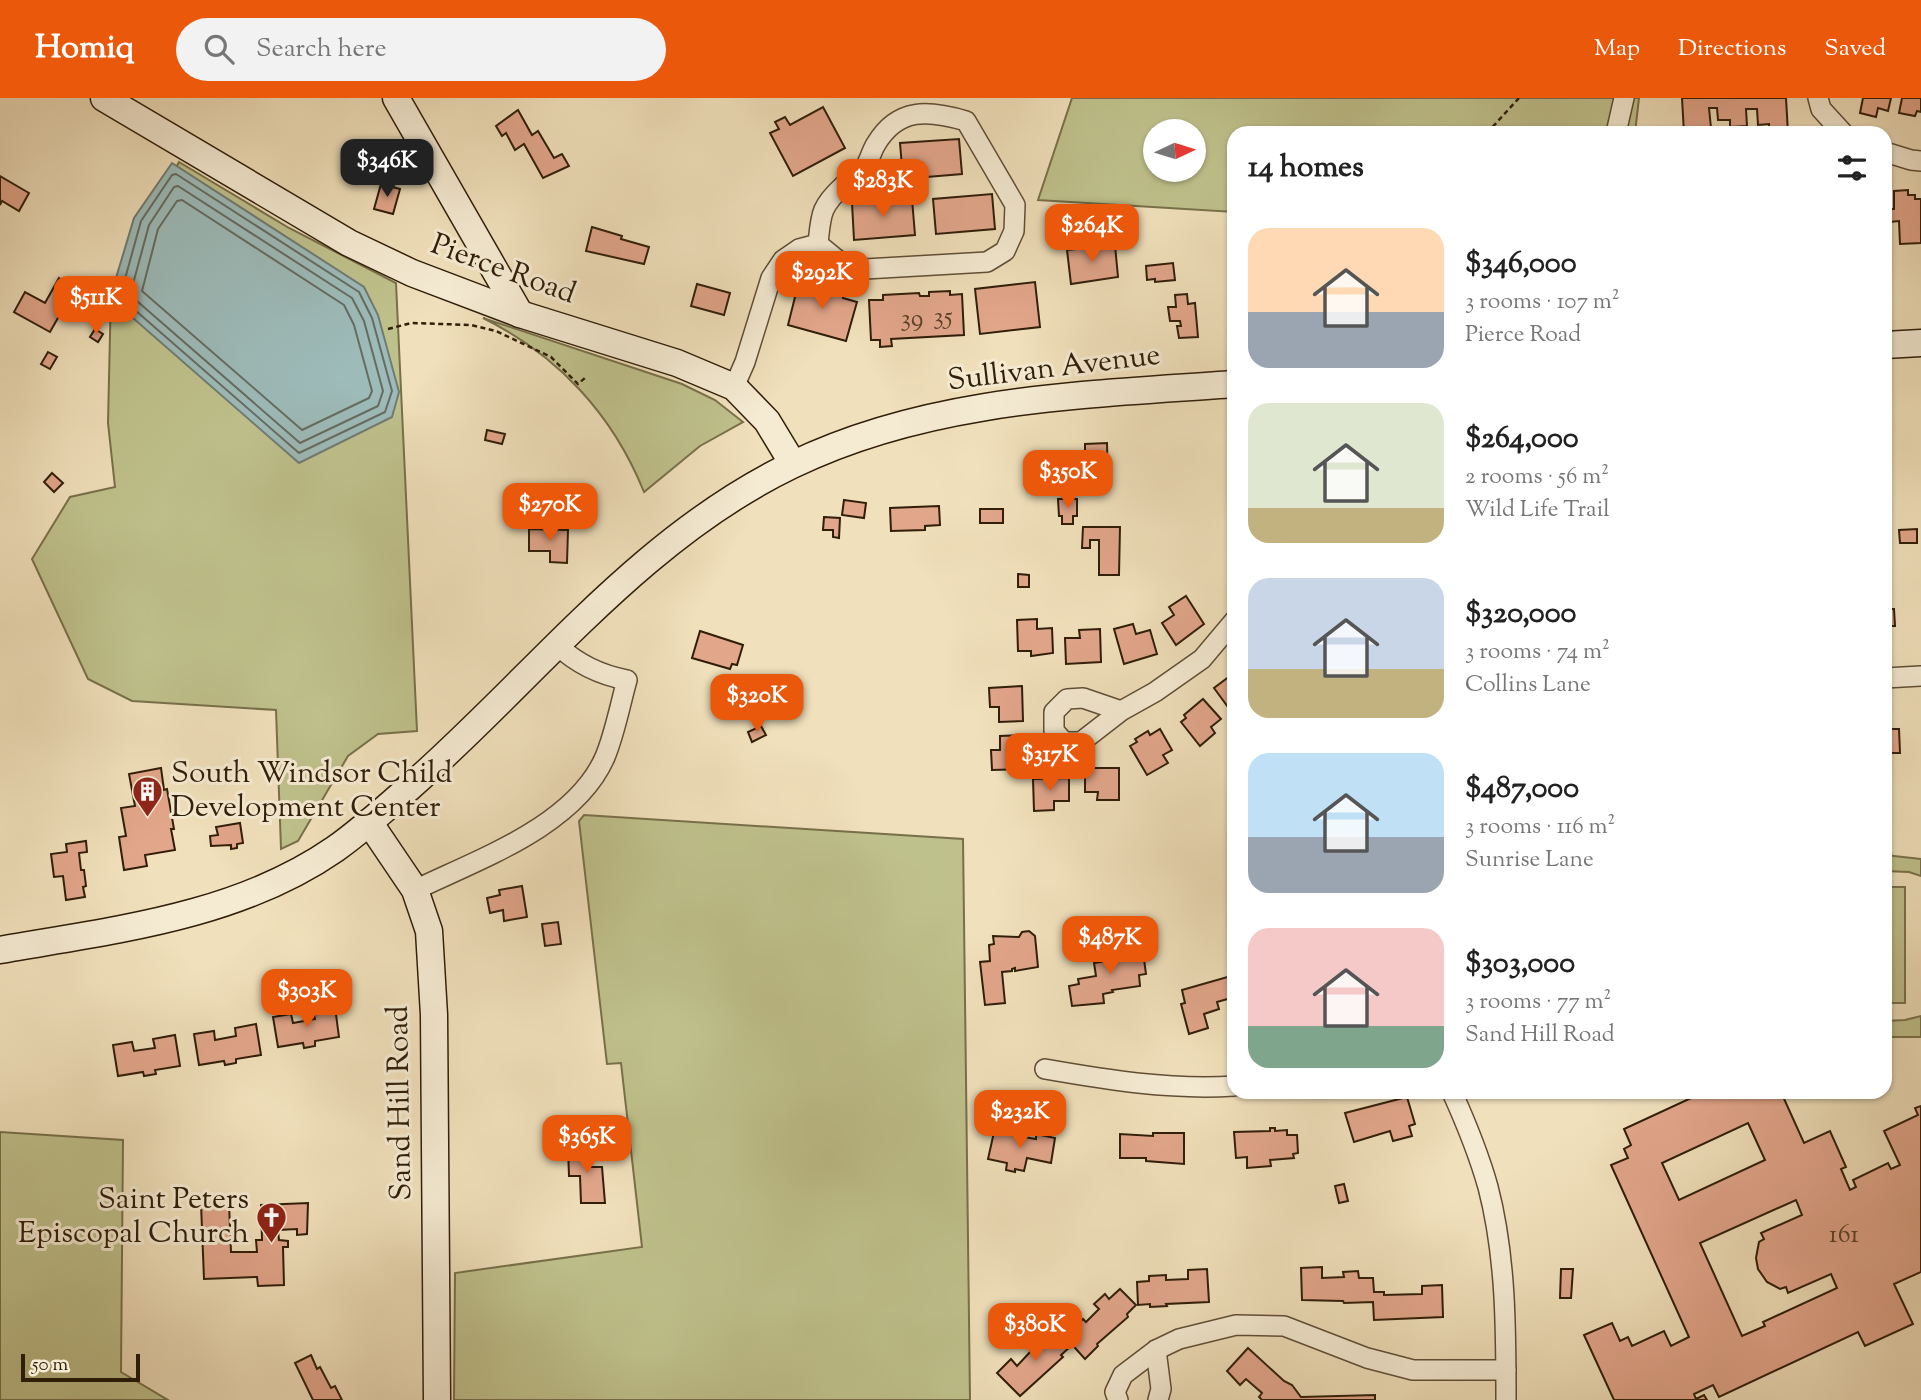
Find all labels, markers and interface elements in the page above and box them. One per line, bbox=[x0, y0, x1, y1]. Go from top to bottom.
search box bbox=[176, 18, 666, 81]
text: Homiq bbox=[35, 25, 134, 73]
icon: search bbox=[200, 30, 238, 68]
text: Search here bbox=[256, 31, 387, 68]
text: Map bbox=[1594, 32, 1640, 66]
text: Directions bbox=[1678, 32, 1786, 66]
text: Saved bbox=[1824, 32, 1886, 66]
north arrow bbox=[1143, 119, 1206, 182]
map controls bbox=[1143, 119, 1206, 182]
pin: $346K bbox=[338, 140, 436, 199]
text: $346K bbox=[356, 145, 418, 178]
text: 14 homes bbox=[1248, 147, 1364, 190]
icon: filters bbox=[1833, 149, 1871, 187]
pin: $283K bbox=[834, 159, 932, 219]
text: $283K bbox=[853, 165, 913, 198]
pin: $264K bbox=[1043, 204, 1141, 264]
text: $264K bbox=[1061, 210, 1123, 243]
street label: Pierce Road bbox=[424, 224, 582, 316]
text: $346,000 bbox=[1465, 243, 1577, 286]
pin: $292K bbox=[773, 252, 871, 311]
icon: home bbox=[1304, 256, 1388, 340]
text: $292K bbox=[791, 257, 853, 290]
pin: $511K bbox=[47, 276, 145, 336]
text: $511K bbox=[70, 282, 122, 315]
text: 3 rooms · 107 m² bbox=[1465, 286, 1620, 319]
house number: 35 bbox=[933, 299, 953, 336]
house number: 39 bbox=[901, 301, 923, 338]
text: Pierce Road bbox=[1465, 319, 1581, 352]
street label: Sullivan Avenue bbox=[945, 335, 1163, 403]
text: $264,000 bbox=[1465, 418, 1579, 461]
icon: home bbox=[1304, 431, 1388, 515]
pin: $350K bbox=[1019, 450, 1117, 510]
text: $350K bbox=[1039, 456, 1097, 489]
text: 2 rooms · 56 m² bbox=[1465, 461, 1609, 494]
pin: $270K bbox=[501, 484, 599, 543]
text: $270K bbox=[519, 489, 581, 522]
text: Wild Life Trail bbox=[1465, 494, 1610, 527]
text: $320,000 bbox=[1465, 593, 1576, 636]
icon: home bbox=[1304, 606, 1388, 690]
text: 3 rooms · 74 m² bbox=[1465, 636, 1610, 669]
text: Collins Lane bbox=[1465, 669, 1591, 702]
pin: $320K bbox=[708, 674, 806, 734]
text: $320K bbox=[726, 680, 788, 713]
pin: $317K bbox=[1001, 734, 1099, 793]
text: $317K bbox=[1021, 739, 1079, 772]
place label: South Windsor Child Development Center bbox=[171, 753, 453, 830]
text: $487,000 bbox=[1465, 768, 1579, 811]
building icon: South Windsor Child Development Center bbox=[131, 774, 165, 818]
icon: home bbox=[1304, 781, 1388, 865]
text: 3 rooms · 116 m² bbox=[1465, 811, 1615, 844]
text: Sunrise Lane bbox=[1465, 844, 1594, 877]
pin: $487K bbox=[1061, 916, 1159, 976]
text: $487K bbox=[1078, 922, 1142, 955]
text: $303,000 bbox=[1465, 943, 1575, 986]
icon: home bbox=[1304, 956, 1388, 1040]
pin: $303K bbox=[258, 970, 356, 1029]
text: $303K bbox=[277, 975, 337, 1008]
text: 3 rooms · 77 m² bbox=[1465, 986, 1611, 1019]
street label: Sand Hill Road bbox=[378, 1005, 424, 1201]
text: Sand Hill Road bbox=[1465, 1019, 1615, 1052]
pin: $232K bbox=[971, 1090, 1069, 1150]
text: $232K bbox=[990, 1096, 1050, 1129]
pin: $365K bbox=[538, 1116, 636, 1175]
text: $365K bbox=[558, 1121, 616, 1154]
place label: Saint Peters Episcopal Church bbox=[18, 1179, 249, 1256]
church icon: Saint Peters Episcopal Church bbox=[255, 1200, 289, 1244]
house number: 161 bbox=[1829, 1217, 1859, 1254]
pin: $380K bbox=[986, 1304, 1084, 1363]
text: $380K bbox=[1004, 1309, 1066, 1342]
scale bar bbox=[21, 1351, 140, 1383]
text: 50 m bbox=[32, 1352, 68, 1379]

